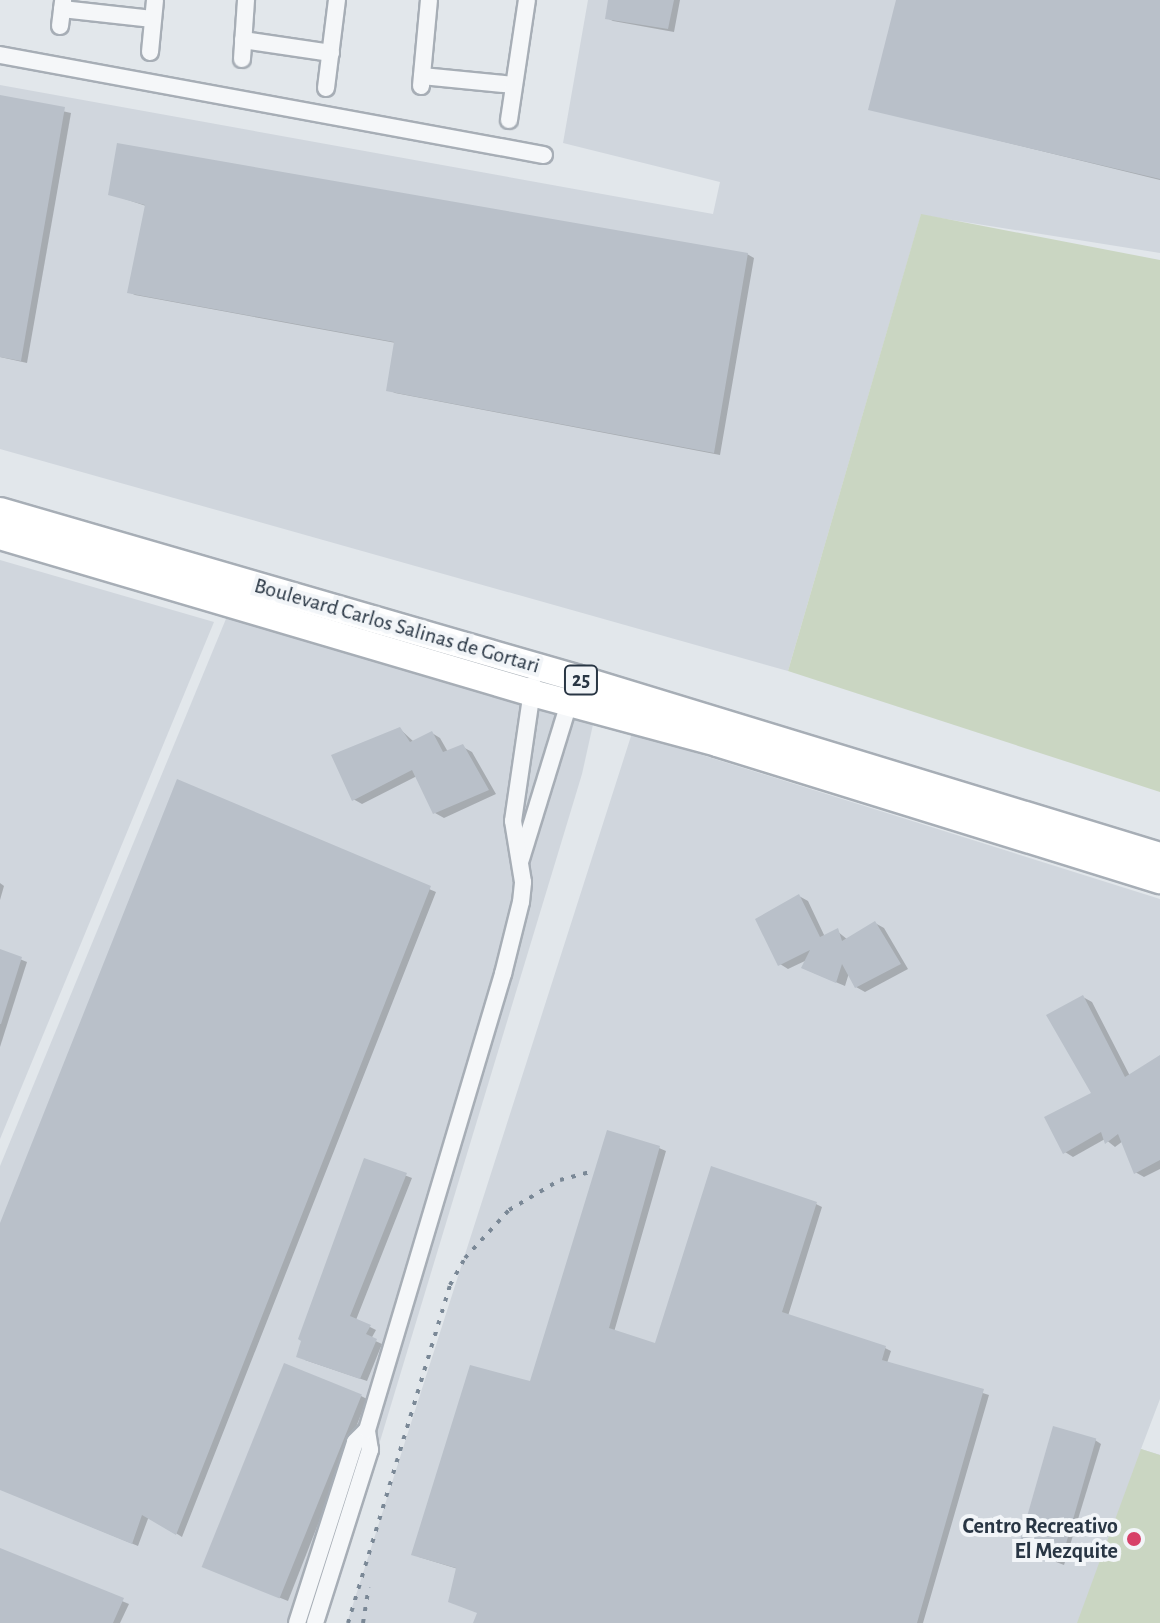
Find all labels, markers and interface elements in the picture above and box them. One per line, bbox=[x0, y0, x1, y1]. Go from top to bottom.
street label: Boulevard Carlos Salinas de Gortari bbox=[251, 573, 543, 679]
road number: 25 bbox=[563, 664, 599, 696]
place label: Centro Recreativo El Mezquite bbox=[962, 1513, 1118, 1564]
marker: Centro Recreativo El Mezquite bbox=[1125, 1530, 1143, 1548]

